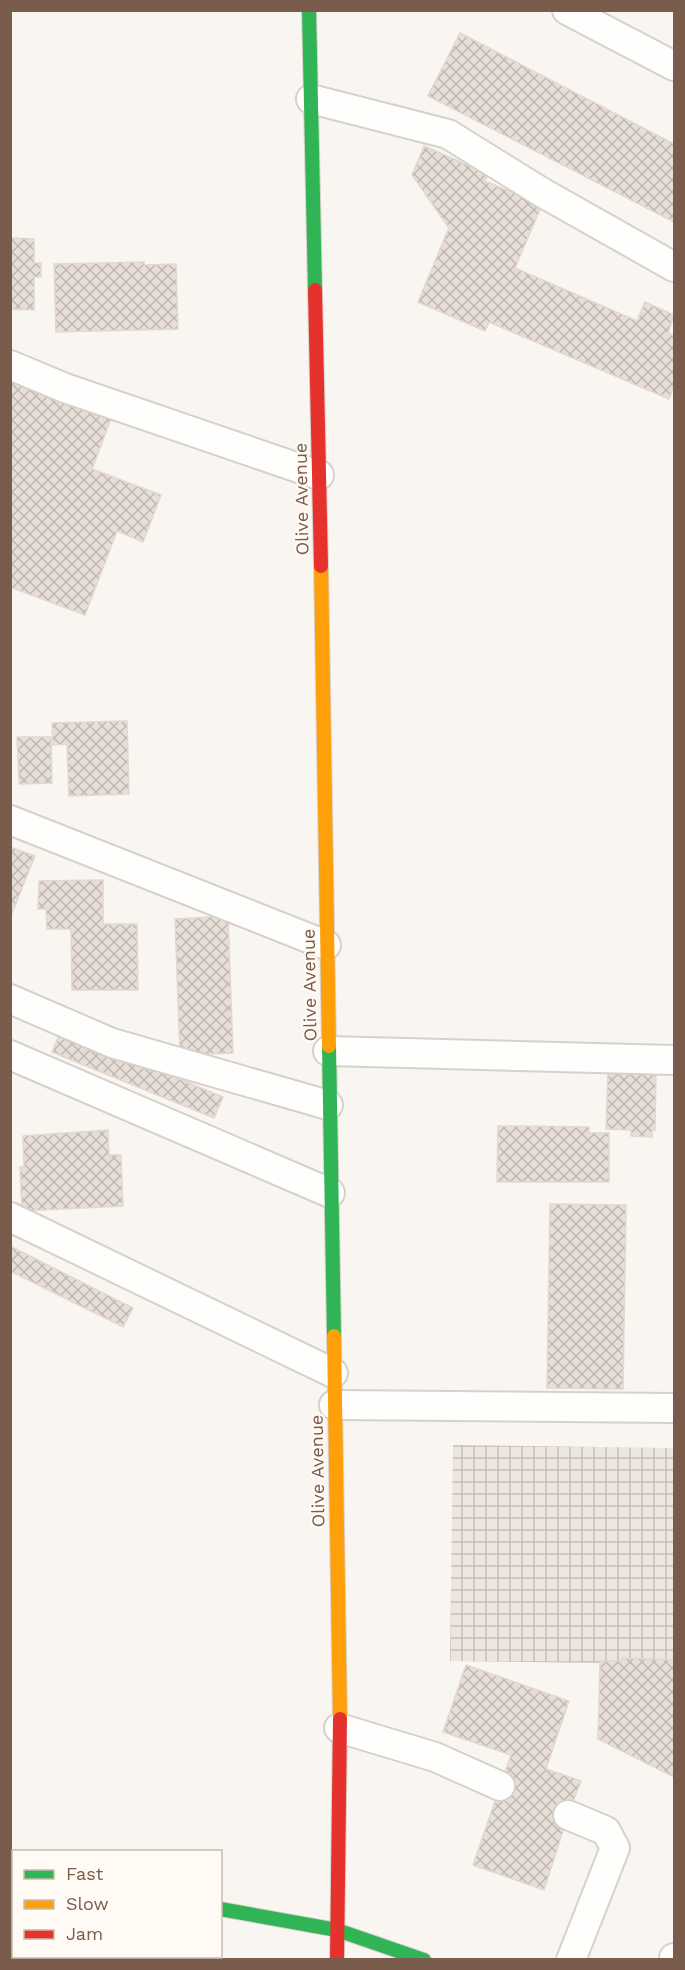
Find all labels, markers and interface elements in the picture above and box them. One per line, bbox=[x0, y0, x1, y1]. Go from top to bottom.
street label: Olive Avenue bbox=[290, 443, 312, 555]
street label: Olive Avenue bbox=[298, 929, 320, 1041]
street label: Olive Avenue bbox=[306, 1415, 328, 1527]
legend bbox=[12, 1850, 222, 1958]
text: Fast bbox=[66, 1863, 104, 1884]
text: Slow bbox=[66, 1893, 109, 1914]
text: Jam bbox=[66, 1923, 103, 1944]

